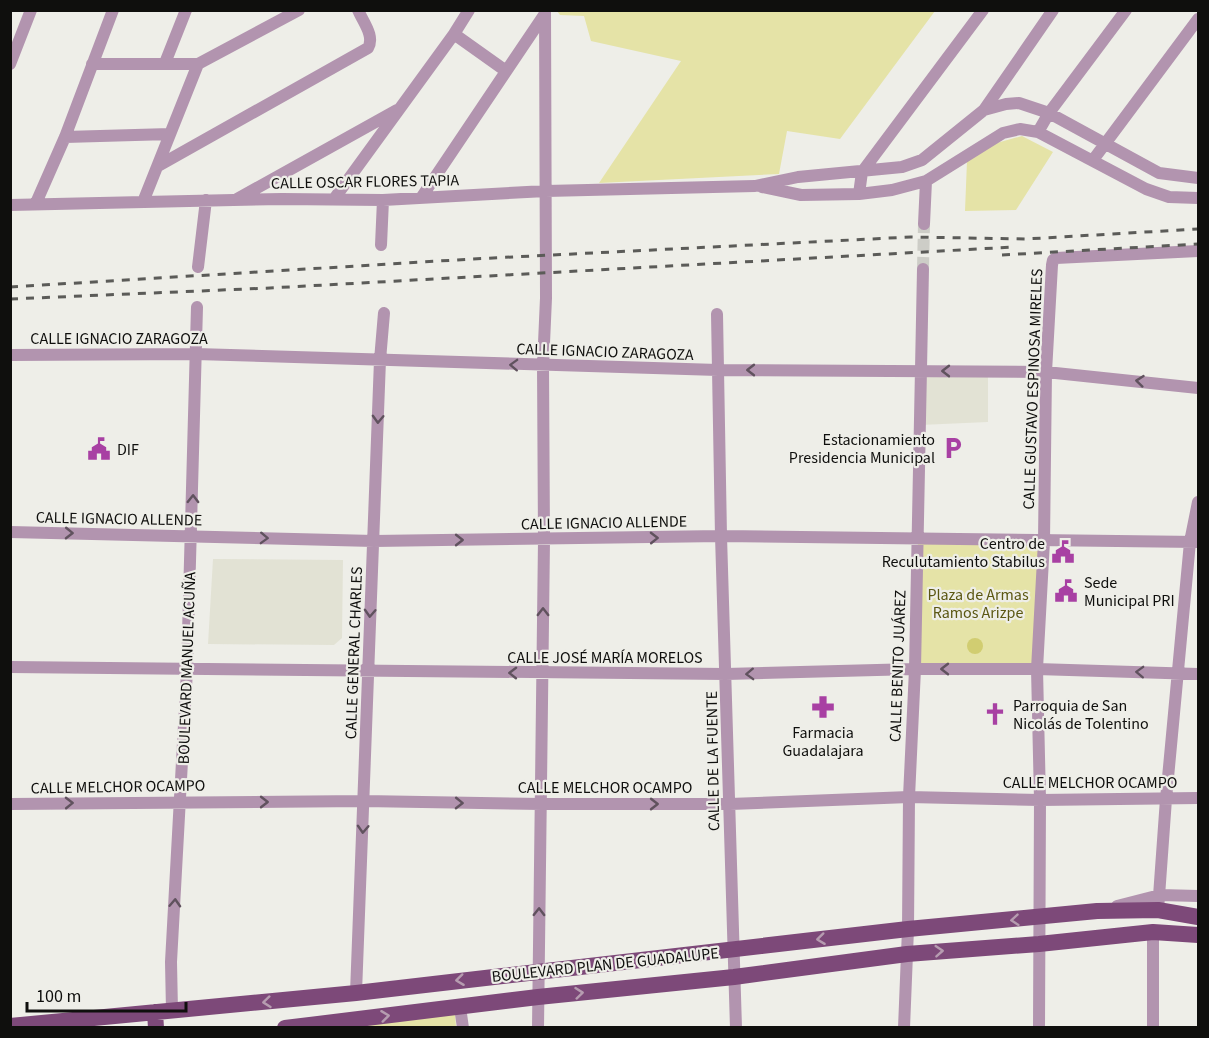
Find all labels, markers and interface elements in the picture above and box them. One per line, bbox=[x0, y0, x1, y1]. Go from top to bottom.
street label: CALLE OSCAR FLORES TAPIA bbox=[271, 169, 460, 195]
street label: CALLE GUSTAVO ESPINOSA MIRELES bbox=[1018, 268, 1048, 510]
street label: CALLE IGNACIO ZARAGOZA bbox=[30, 328, 208, 350]
street label: CALLE IGNACIO ZARAGOZA bbox=[516, 338, 694, 366]
one-way arrow bbox=[509, 358, 518, 371]
one-way arrow bbox=[746, 364, 755, 376]
one-way arrow bbox=[941, 365, 950, 377]
one-way arrow bbox=[1136, 375, 1145, 388]
one-way arrow bbox=[371, 414, 384, 423]
place label: Estacionamiento Presidencia Municipal bbox=[789, 429, 935, 469]
parking icon: Estacionamiento Presidencia Municipal bbox=[940, 435, 966, 461]
public building icon: DIF bbox=[86, 436, 112, 462]
place label: DIF bbox=[117, 439, 139, 461]
one-way arrow bbox=[186, 494, 199, 503]
street label: CALLE IGNACIO ALLENDE bbox=[36, 507, 202, 531]
street label: CALLE IGNACIO ALLENDE bbox=[521, 511, 687, 535]
one-way arrow bbox=[64, 527, 73, 539]
one-way arrow bbox=[649, 531, 658, 544]
one-way arrow bbox=[259, 532, 268, 544]
place label: Centro de Reculutamiento Stabilus bbox=[882, 533, 1045, 573]
one-way arrow bbox=[454, 534, 463, 546]
public building icon: Centro de Reculutamiento Stabilus bbox=[1050, 539, 1076, 565]
street label: CALLE GENERAL CHARLES bbox=[340, 566, 368, 740]
street label: BOULEVARD MANUEL ACUÑA bbox=[173, 571, 201, 765]
place label: Sede Municipal PRI bbox=[1084, 572, 1175, 612]
public building icon: Sede Municipal PRI bbox=[1053, 578, 1079, 604]
park label: Plaza de Armas Ramos Arizpe bbox=[927, 584, 1029, 624]
street label: CALLE BENITO JUÁREZ bbox=[884, 590, 912, 742]
one-way arrow bbox=[537, 608, 549, 617]
one-way arrow bbox=[364, 609, 377, 618]
street label: CALLE JOSÉ MARÍA MORELOS bbox=[507, 647, 703, 669]
one-way arrow bbox=[941, 663, 950, 675]
one-way arrow bbox=[1136, 666, 1145, 679]
one-way arrow bbox=[509, 667, 518, 679]
one-way arrow bbox=[746, 667, 755, 680]
street label: CALLE DE LA FUENTE bbox=[701, 691, 725, 831]
pharmacy icon: Farmacia Guadalajara bbox=[810, 694, 836, 720]
place label: Parroquia de San Nicolás de Tolentino bbox=[1013, 695, 1149, 735]
church icon: Parroquia de San Nicolás de Tolentino bbox=[982, 701, 1008, 727]
place label: Farmacia Guadalajara bbox=[783, 722, 863, 762]
street label: CALLE MELCHOR OCAMPO bbox=[1003, 772, 1177, 794]
street label: CALLE MELCHOR OCAMPO bbox=[30, 774, 206, 800]
street label: CALLE MELCHOR OCAMPO bbox=[518, 777, 692, 799]
one-way arrow bbox=[259, 796, 268, 808]
one-way arrow bbox=[64, 797, 73, 809]
one-way arrow bbox=[454, 797, 463, 809]
one-way arrow bbox=[649, 798, 658, 810]
one-way arrow bbox=[356, 825, 369, 834]
one-way arrow bbox=[168, 899, 181, 908]
one-way arrow bbox=[533, 908, 545, 917]
one-way arrow bbox=[1010, 913, 1019, 926]
one-way arrow bbox=[816, 933, 826, 945]
street label: BOULEVARD PLAN DE GUADALUPE bbox=[491, 942, 720, 988]
one-way arrow bbox=[935, 945, 944, 958]
one-way arrow bbox=[456, 973, 465, 986]
scale bar bbox=[27, 975, 186, 1013]
text: 100 m bbox=[36, 984, 81, 1009]
one-way arrow bbox=[574, 987, 583, 1000]
one-way arrow bbox=[262, 995, 271, 1008]
one-way arrow bbox=[381, 1010, 390, 1022]

